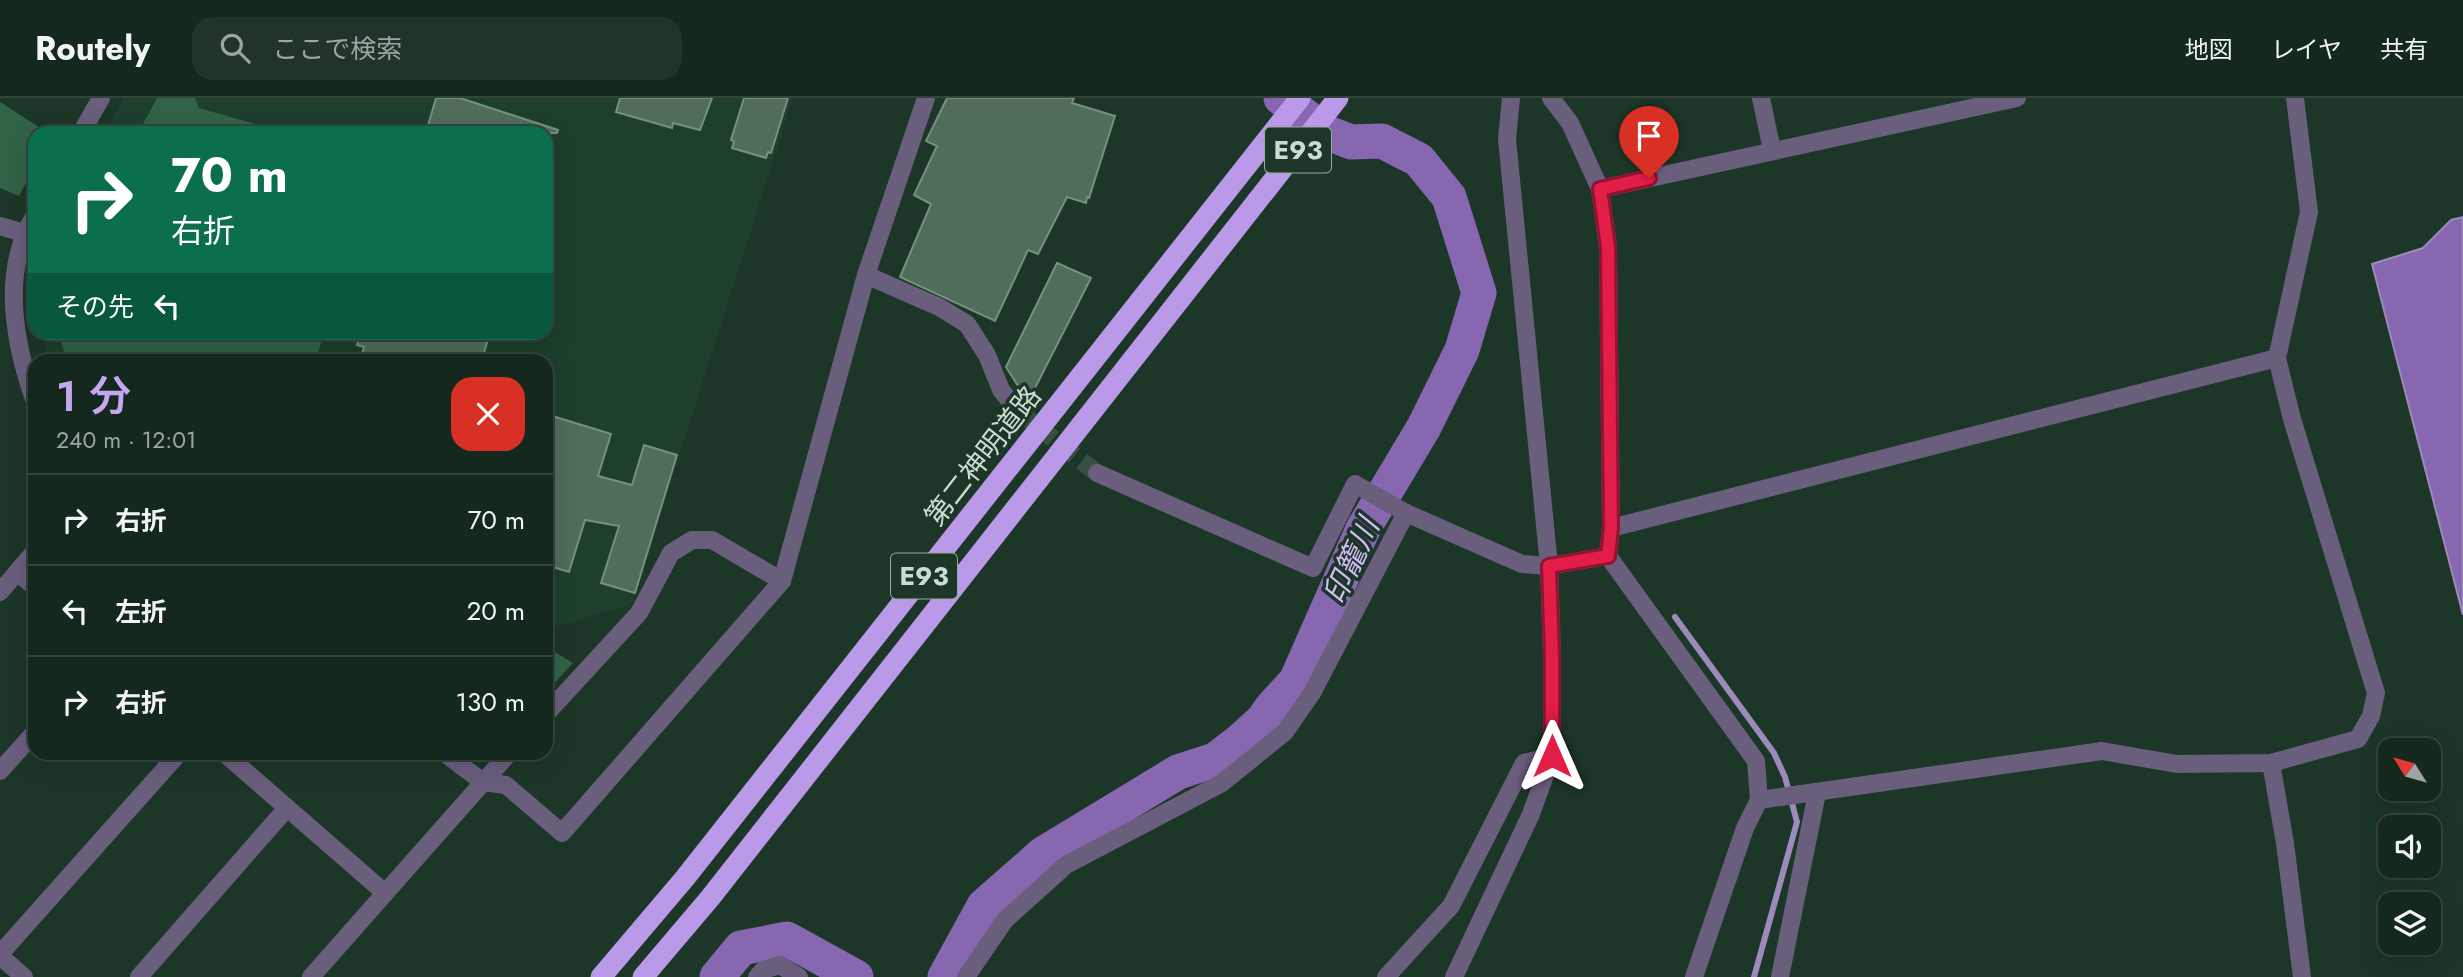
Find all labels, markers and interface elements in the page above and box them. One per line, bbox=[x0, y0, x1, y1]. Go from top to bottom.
search box bbox=[192, 17, 682, 80]
text: Routely bbox=[35, 25, 150, 72]
icon: search bbox=[216, 29, 254, 67]
text: ここで検索 bbox=[272, 30, 402, 68]
text: 地図 bbox=[2185, 32, 2233, 67]
text: レイヤ bbox=[2271, 32, 2342, 67]
text: 共有 bbox=[2380, 32, 2428, 67]
pin bbox=[1619, 106, 1679, 178]
icon: arrive bbox=[1630, 117, 1668, 155]
road number: E93 bbox=[1265, 128, 1331, 172]
text: 70 m bbox=[171, 140, 288, 210]
icon: right bbox=[56, 154, 147, 245]
text: 右折 bbox=[171, 208, 235, 254]
icon: left bbox=[148, 287, 186, 325]
text: その先 bbox=[56, 288, 134, 326]
text: 1 分 bbox=[56, 366, 131, 427]
button: close bbox=[451, 377, 525, 451]
street label: 第二神明道路 bbox=[915, 377, 1051, 535]
text: 240 m · 12:01 bbox=[56, 423, 196, 457]
icon: right bbox=[56, 501, 94, 539]
text: 70 m bbox=[468, 501, 525, 539]
text: 右折 bbox=[115, 502, 167, 540]
water label: 印籠川 bbox=[1312, 508, 1391, 611]
road number: E93 bbox=[891, 554, 957, 598]
icon: left bbox=[56, 592, 94, 630]
text: 20 m bbox=[467, 592, 525, 630]
text: 左折 bbox=[115, 593, 167, 631]
icon: right bbox=[56, 683, 94, 721]
text: 130 m bbox=[455, 683, 525, 721]
text: 右折 bbox=[115, 684, 167, 722]
position arrow bbox=[1515, 719, 1589, 793]
north arrow bbox=[2378, 738, 2441, 802]
map controls bbox=[2378, 738, 2441, 955]
button: sound bbox=[2378, 815, 2441, 878]
button: layers bbox=[2378, 892, 2441, 955]

